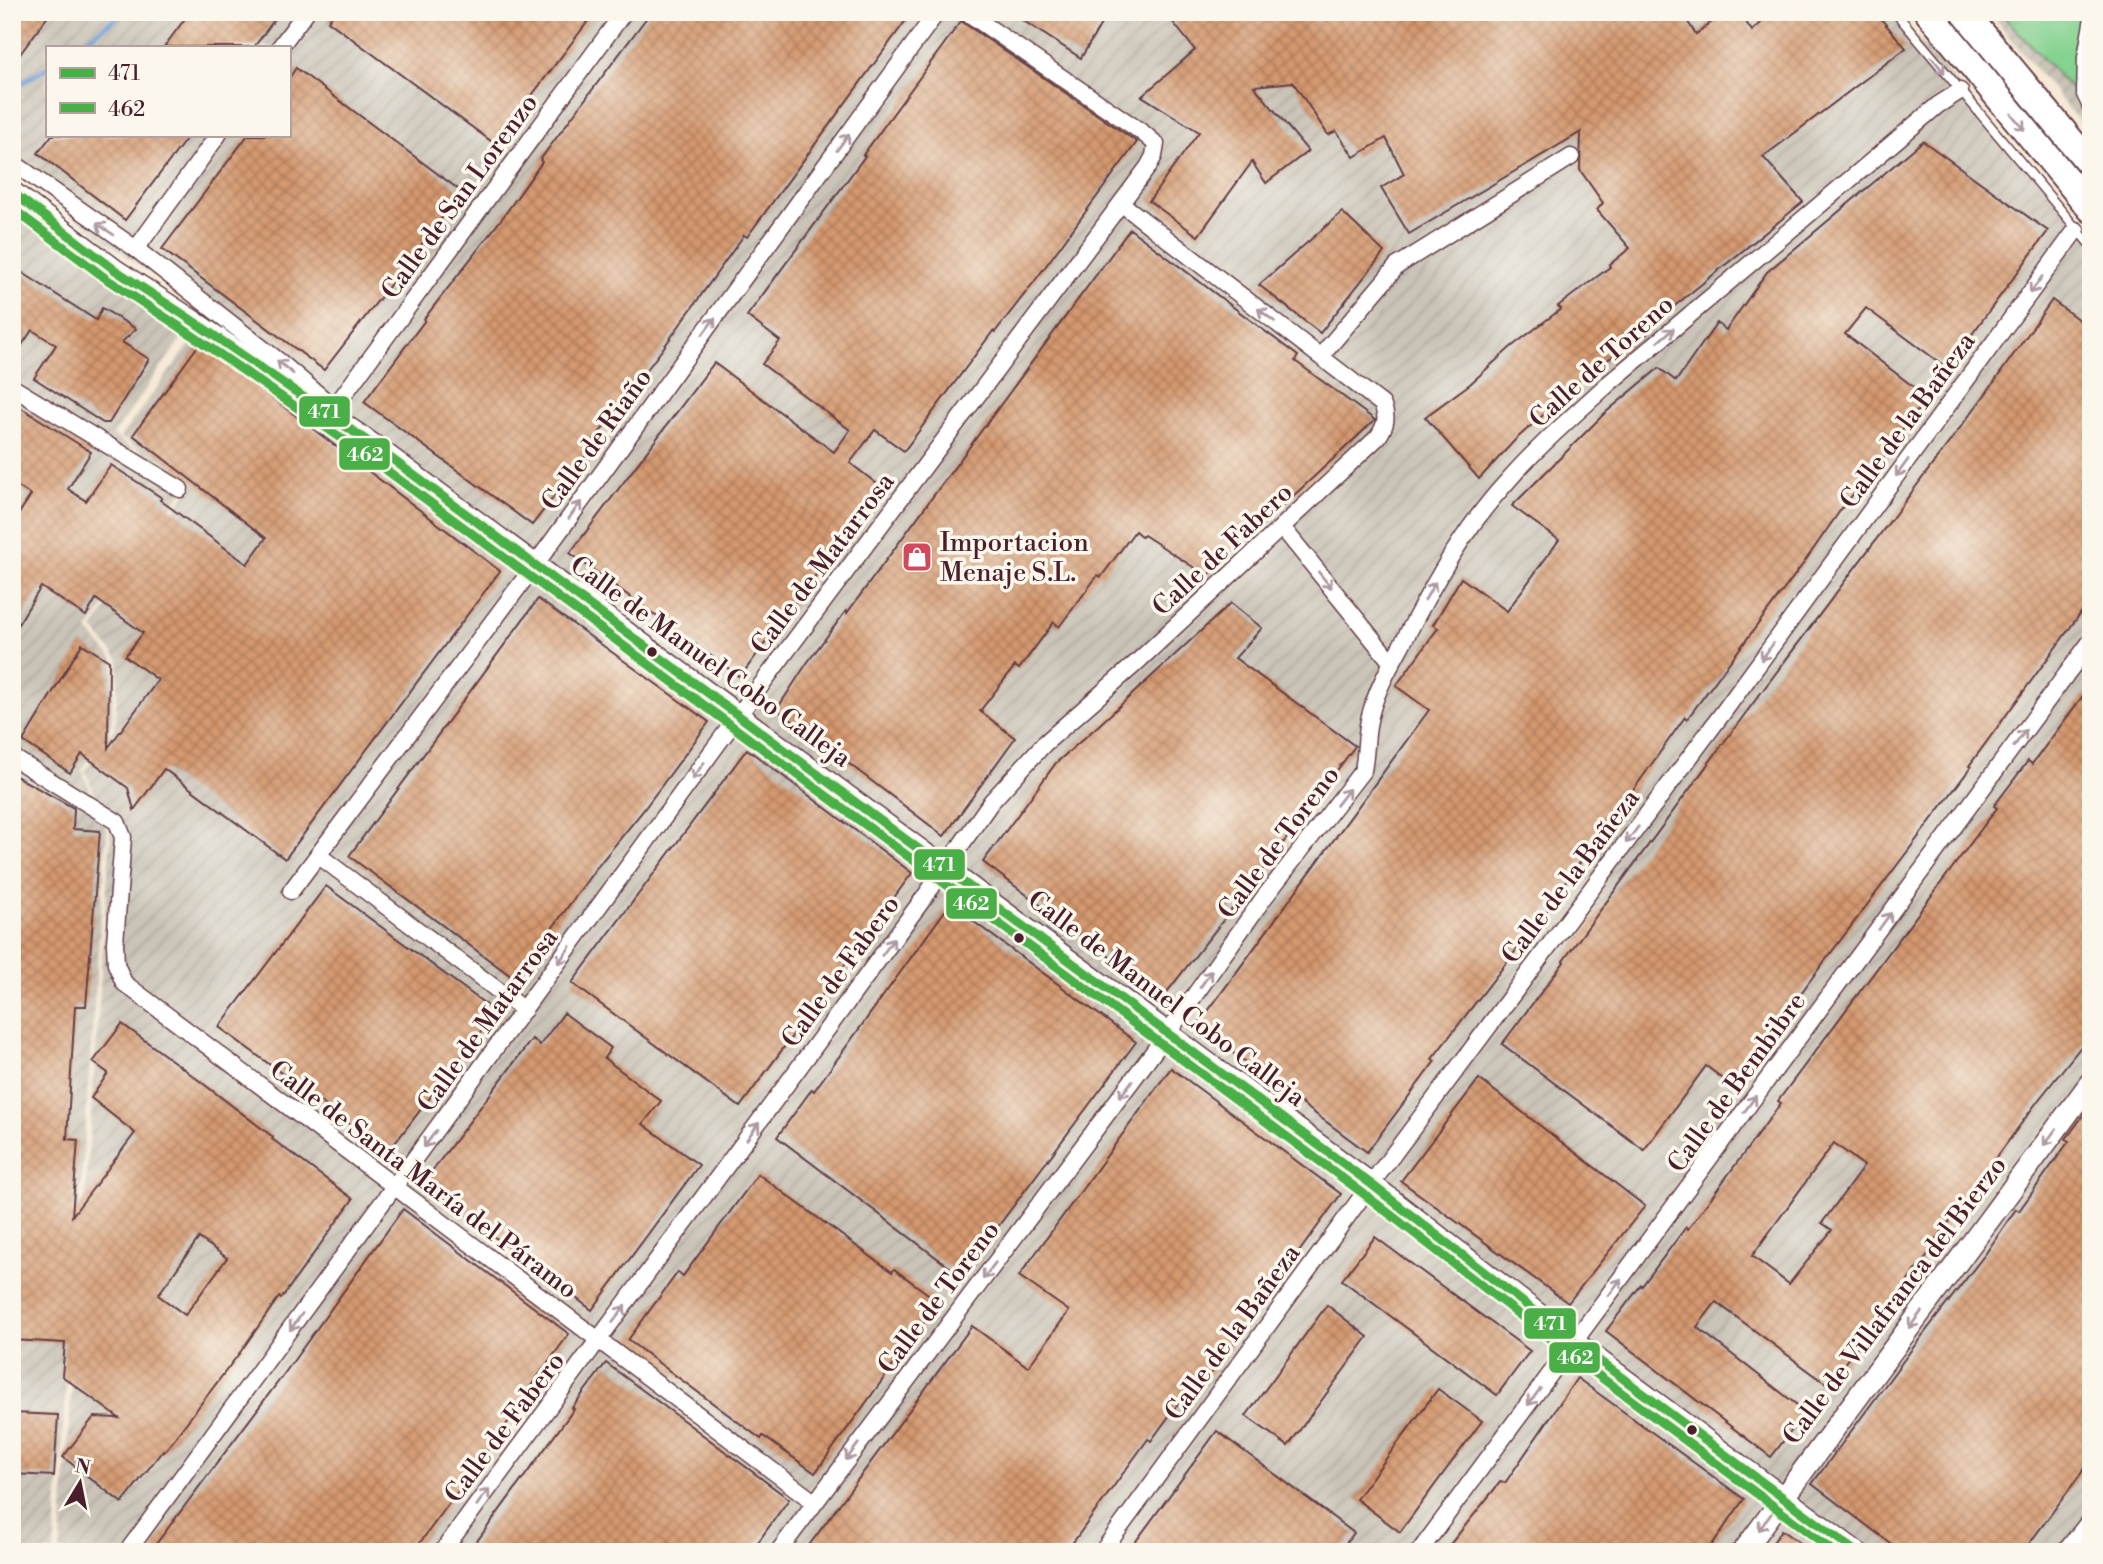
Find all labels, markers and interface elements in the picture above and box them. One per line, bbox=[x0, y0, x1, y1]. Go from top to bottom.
legend bbox=[46, 46, 290, 136]
one-way arrow bbox=[1930, 56, 1946, 74]
text: 471 bbox=[108, 61, 140, 87]
street label: Calle de San Lorenzo bbox=[375, 88, 545, 305]
text: 462 bbox=[108, 97, 145, 123]
one-way arrow bbox=[2011, 112, 2026, 130]
one-way arrow bbox=[836, 133, 850, 152]
one-way arrow bbox=[96, 222, 115, 236]
one-way arrow bbox=[2029, 275, 2043, 294]
street label: Calle de Toreno bbox=[1523, 289, 1680, 435]
one-way arrow bbox=[1258, 307, 1276, 322]
one-way arrow bbox=[702, 317, 716, 336]
street label: Calle de la Bañeza bbox=[1833, 326, 1983, 515]
one-way arrow bbox=[1656, 327, 1674, 343]
one-way arrow bbox=[277, 359, 295, 375]
street label: Calle de Riaño bbox=[534, 362, 659, 517]
line badge: 471 bbox=[298, 395, 351, 428]
text: 471 bbox=[308, 400, 340, 424]
line badge: 462 bbox=[338, 437, 391, 471]
text: 462 bbox=[347, 443, 383, 467]
one-way arrow bbox=[1895, 459, 1910, 478]
street label: Calle de Matarrosa bbox=[744, 466, 902, 661]
street label: Calle de Fabero bbox=[1146, 477, 1300, 623]
one-way arrow bbox=[567, 500, 582, 519]
place label: Importacion Menaje S.L. bbox=[940, 527, 1089, 589]
shop icon: Importacion Menaje S.L. bbox=[900, 540, 934, 574]
street label: Calle de Manuel Cobo Calleja bbox=[564, 549, 858, 775]
one-way arrow bbox=[1317, 570, 1332, 588]
one-way arrow bbox=[1423, 581, 1437, 601]
one-way arrow bbox=[1760, 642, 1775, 661]
unlabelled marker bbox=[645, 645, 659, 659]
one-way arrow bbox=[2012, 729, 2027, 748]
street label: Calle de Toreno bbox=[1211, 760, 1347, 925]
one-way arrow bbox=[691, 761, 705, 780]
street label: Calle de la Bañeza bbox=[1495, 782, 1647, 970]
one-way arrow bbox=[1335, 788, 1350, 807]
one-way arrow bbox=[1624, 825, 1639, 844]
line badge: 471 bbox=[913, 848, 966, 881]
text: 471 bbox=[923, 853, 955, 877]
street label: Calle de Manuel Cobo Calleja bbox=[1021, 884, 1312, 1114]
line badge: 462 bbox=[945, 887, 998, 920]
street label: Calle de Fabero bbox=[775, 889, 907, 1054]
text: 462 bbox=[953, 892, 989, 916]
one-way arrow bbox=[1878, 912, 1892, 931]
street label: Calle de Matarrosa bbox=[411, 922, 566, 1119]
unlabelled marker bbox=[1012, 931, 1026, 945]
one-way arrow bbox=[880, 938, 895, 957]
one-way arrow bbox=[557, 945, 571, 964]
one-way arrow bbox=[1199, 970, 1213, 989]
street label: Calle de Bembibre bbox=[1661, 986, 1813, 1179]
street label: Calle de Santa María del Páramo bbox=[263, 1054, 584, 1306]
one-way arrow bbox=[1118, 1079, 1133, 1098]
one-way arrow bbox=[1743, 1095, 1757, 1114]
one-way arrow bbox=[746, 1122, 760, 1141]
one-way arrow bbox=[2043, 1127, 2057, 1146]
one-way arrow bbox=[423, 1129, 438, 1148]
street label: Calle de Villafranca del Bierzo bbox=[1776, 1150, 2014, 1451]
street label: Calle de Toreno bbox=[871, 1215, 1007, 1380]
street label: Calle de la Bañeza bbox=[1158, 1238, 1308, 1427]
one-way arrow bbox=[981, 1261, 996, 1279]
one-way arrow bbox=[1608, 1278, 1622, 1297]
one-way arrow bbox=[611, 1305, 626, 1324]
line badge: 471 bbox=[1523, 1307, 1577, 1340]
one-way arrow bbox=[1907, 1310, 1922, 1329]
text: 471 bbox=[1534, 1312, 1566, 1336]
one-way arrow bbox=[289, 1313, 304, 1332]
line badge: 462 bbox=[1548, 1341, 1601, 1374]
street label: Calle de Fabero bbox=[438, 1346, 572, 1509]
text: 462 bbox=[1557, 1346, 1593, 1370]
one-way arrow bbox=[1527, 1387, 1541, 1406]
unlabelled marker bbox=[1685, 1423, 1699, 1437]
one-way arrow bbox=[844, 1442, 859, 1461]
north arrow bbox=[46, 1448, 116, 1518]
text: N bbox=[73, 1454, 92, 1480]
one-way arrow bbox=[476, 1488, 490, 1507]
one-way arrow bbox=[1757, 1512, 1772, 1531]

